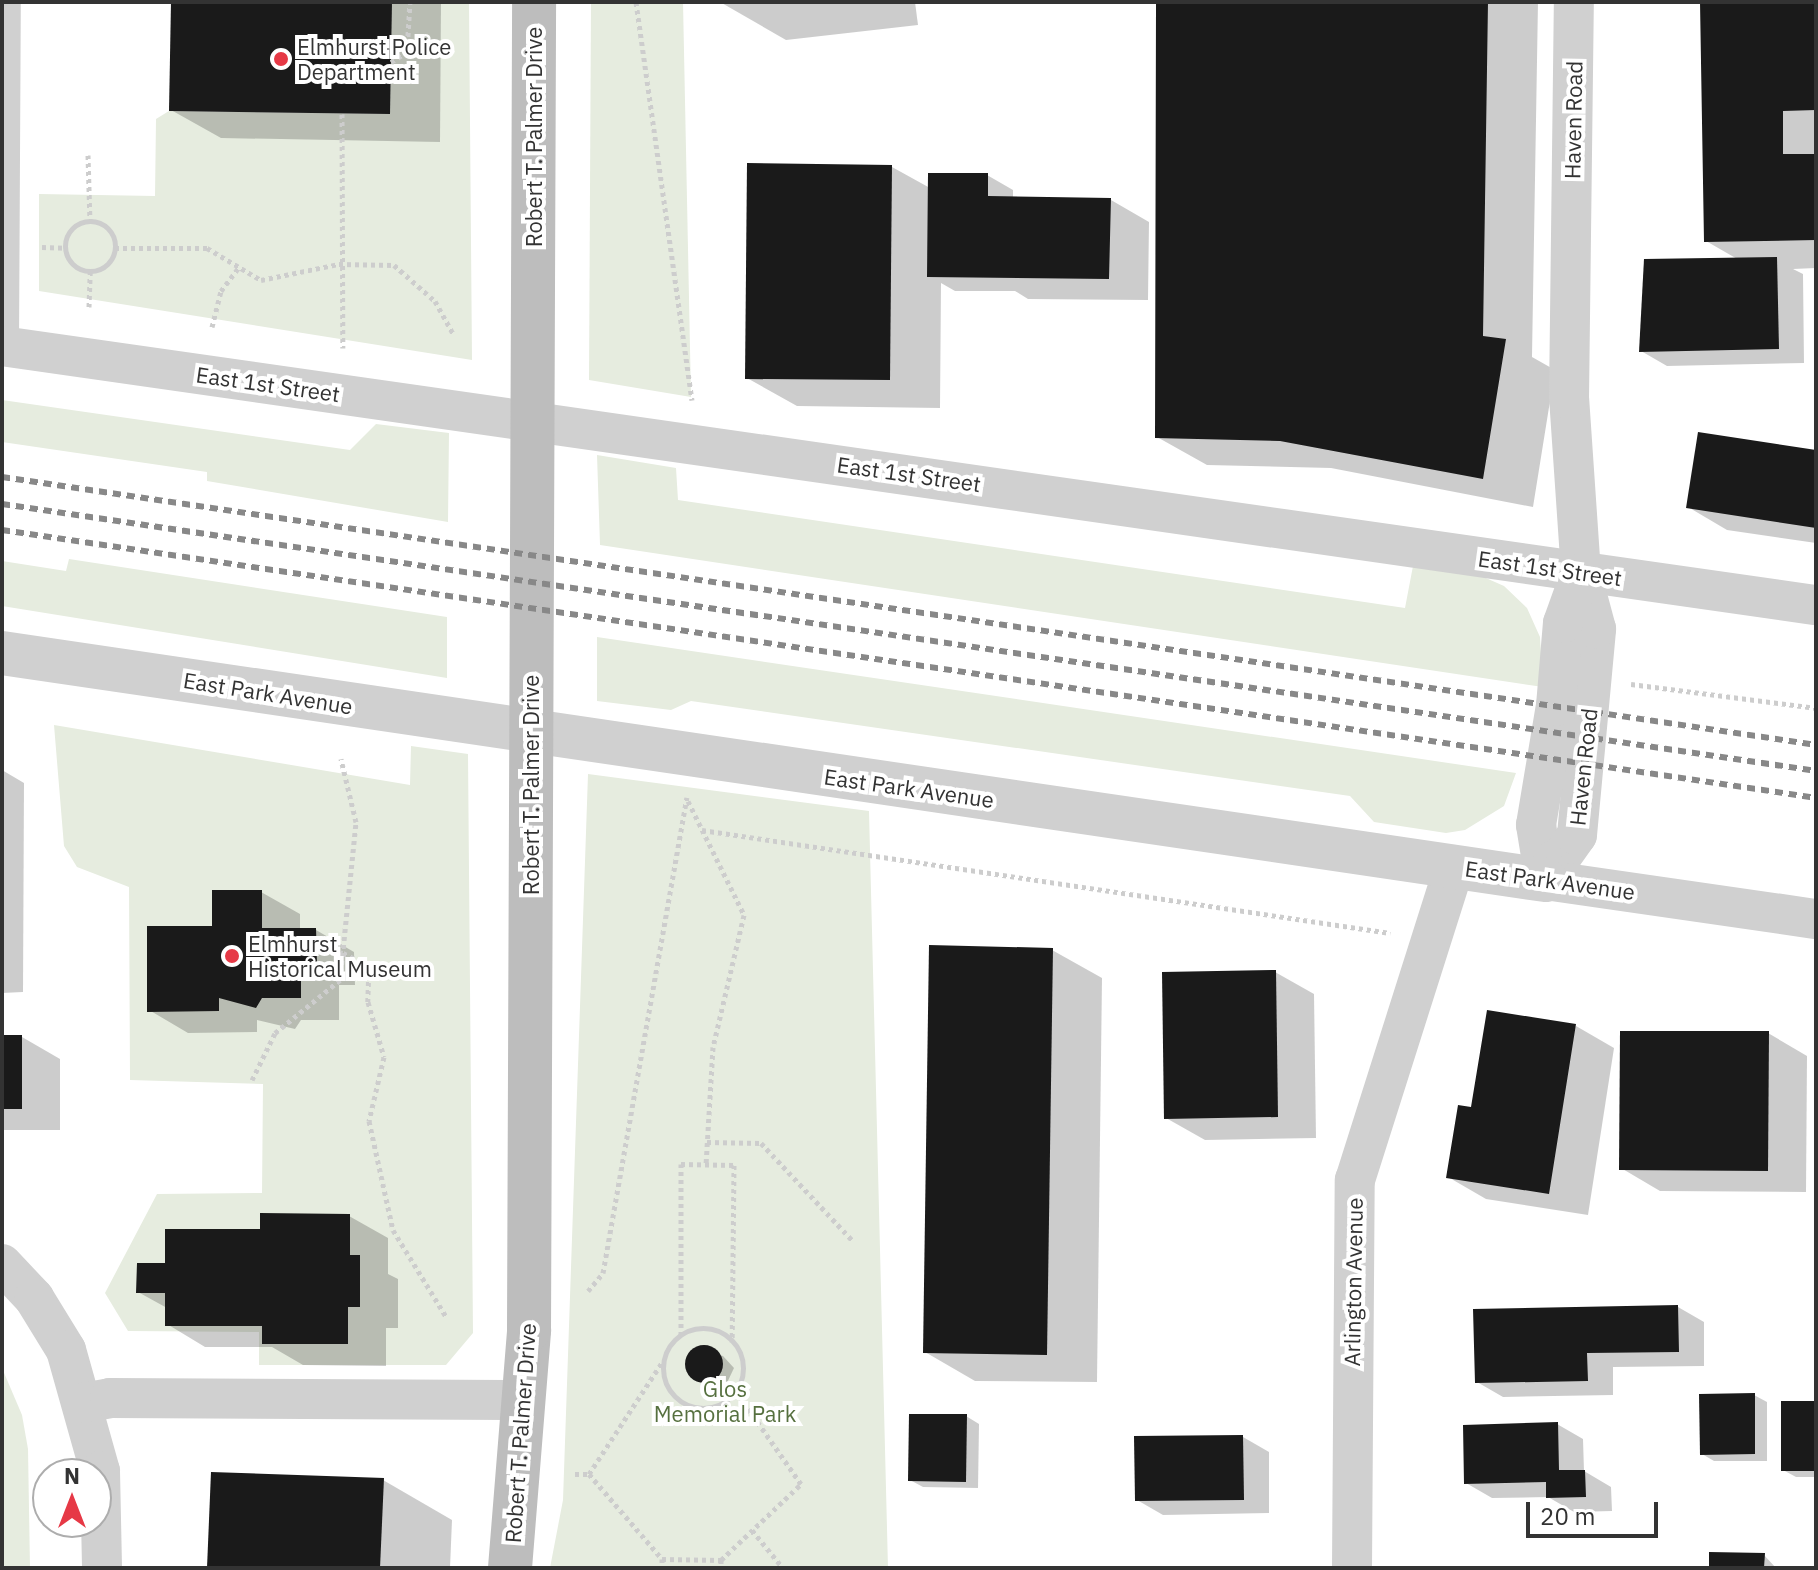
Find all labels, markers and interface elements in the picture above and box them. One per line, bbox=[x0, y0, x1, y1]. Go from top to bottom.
street label: Robert T. Palmer Drive bbox=[521, 27, 547, 247]
place label: Elmhurst Police Department bbox=[297, 33, 451, 84]
marker: Elmhurst Police Department bbox=[272, 50, 290, 68]
street label: Haven Road bbox=[1559, 61, 1587, 179]
street label: East 1st Street bbox=[194, 361, 342, 407]
street label: East 1st Street bbox=[835, 451, 983, 497]
street label: East 1st Street bbox=[1476, 545, 1624, 591]
street label: East Park Avenue bbox=[181, 667, 355, 719]
street label: Robert T. Palmer Drive bbox=[518, 675, 544, 895]
street label: Haven Road bbox=[1564, 707, 1602, 827]
street label: East Park Avenue bbox=[822, 763, 996, 813]
street label: East Park Avenue bbox=[1463, 855, 1637, 905]
place label: Elmhurst Historical Museum bbox=[248, 930, 432, 982]
marker: Elmhurst Historical Museum bbox=[223, 947, 241, 965]
street label: Arlington Avenue bbox=[1338, 1197, 1368, 1367]
street label: Robert T. Palmer Drive bbox=[499, 1322, 541, 1544]
park label: Glos Memorial Park bbox=[654, 1375, 796, 1426]
north arrow bbox=[32, 1458, 112, 1538]
text: N bbox=[64, 1461, 80, 1490]
scale bar bbox=[1530, 1486, 1662, 1536]
text: 20 m bbox=[1540, 1500, 1595, 1532]

